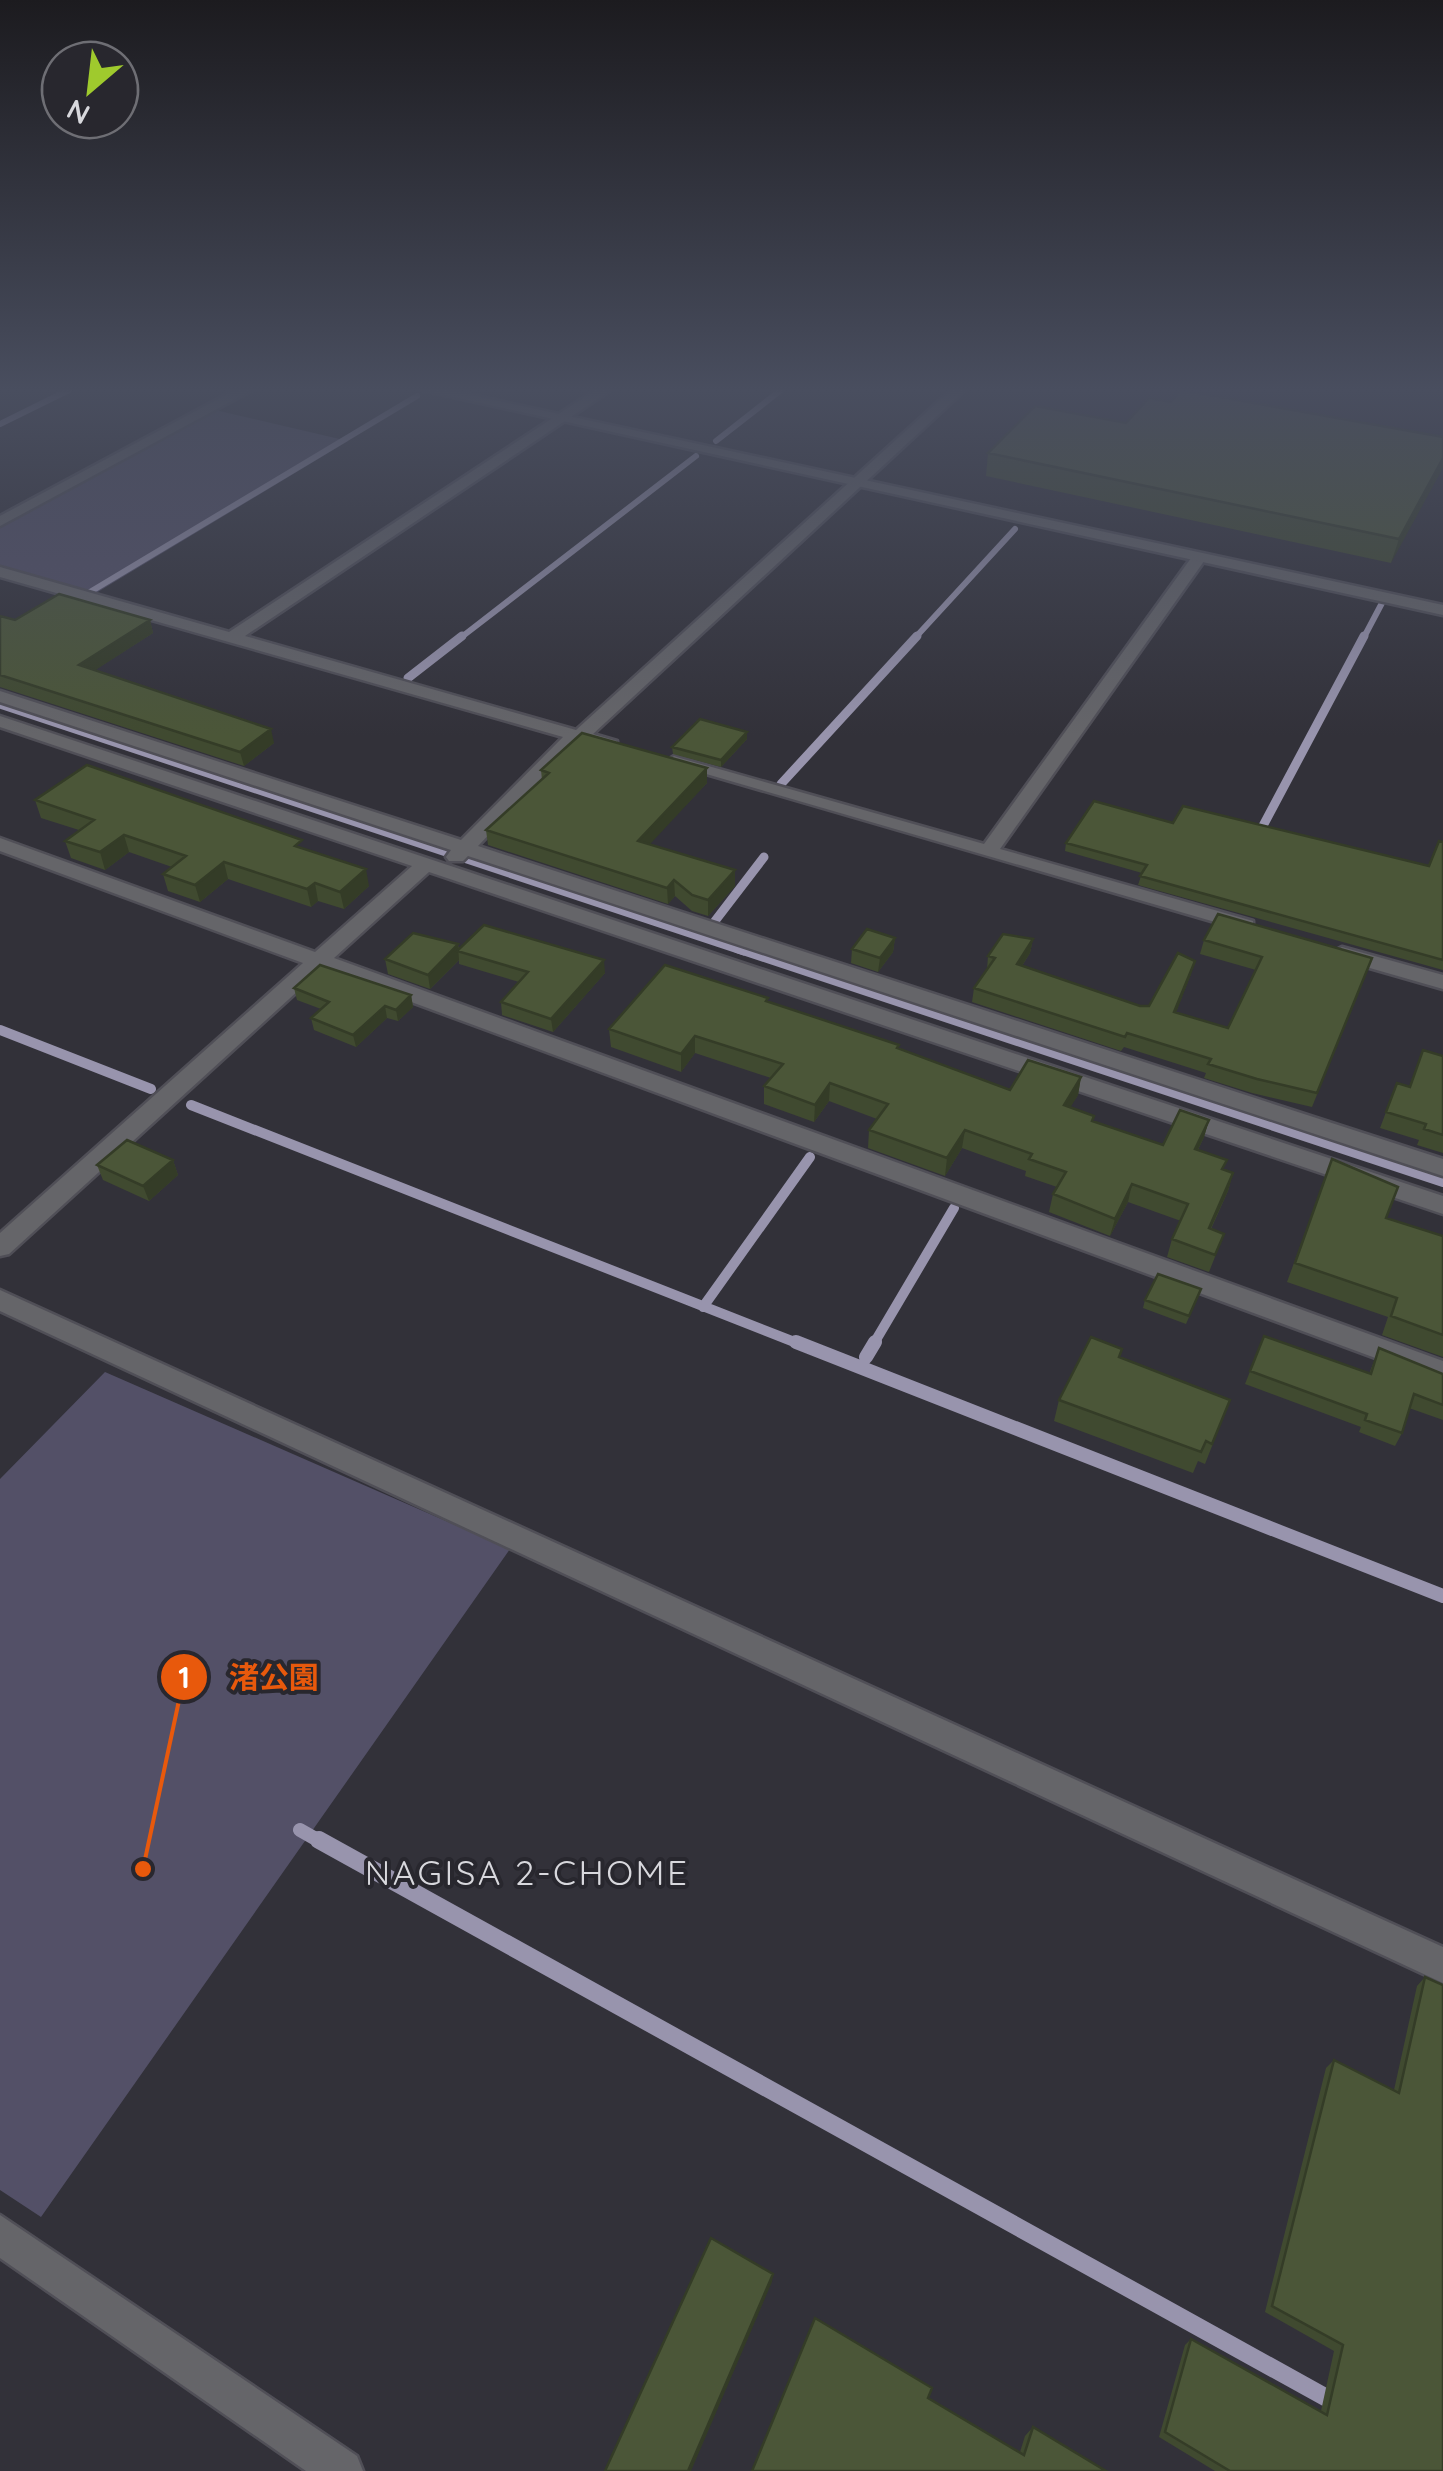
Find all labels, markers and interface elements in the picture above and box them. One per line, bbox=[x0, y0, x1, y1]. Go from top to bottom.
north arrow bbox=[40, 40, 140, 140]
text: N bbox=[61, 92, 95, 133]
callout: 渚公園 bbox=[159, 1647, 339, 1707]
text: 1 bbox=[178, 1658, 190, 1696]
text: 渚公園 bbox=[229, 1658, 319, 1696]
district label: NAGISA 2-CHOME bbox=[365, 1850, 689, 1894]

